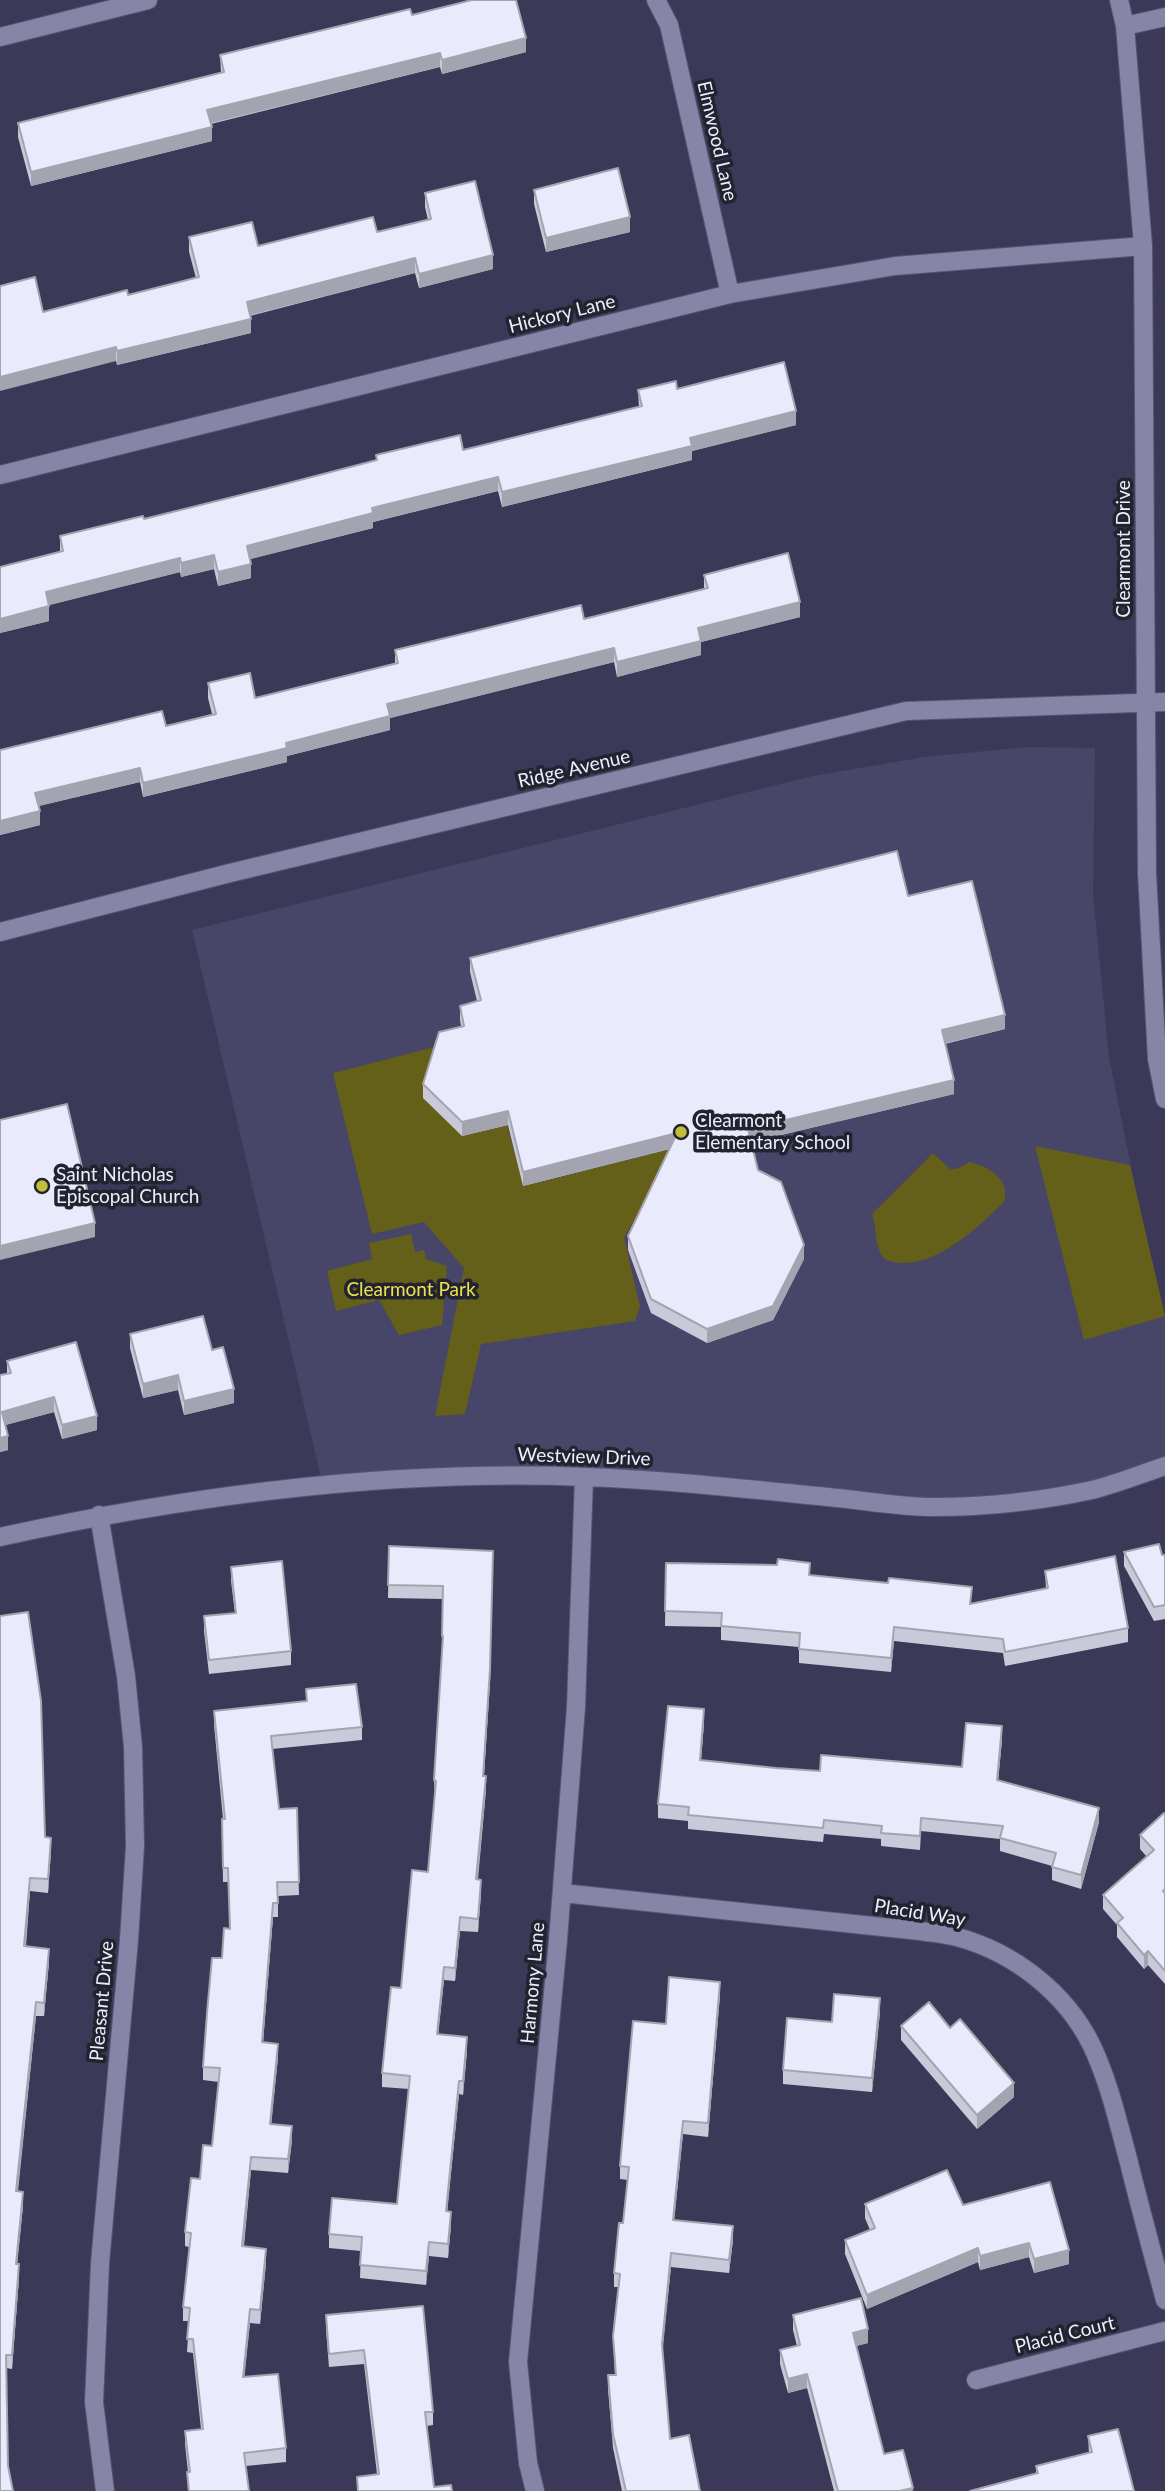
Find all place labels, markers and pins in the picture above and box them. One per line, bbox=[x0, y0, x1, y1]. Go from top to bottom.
place label: Clearmont Elementary School bbox=[695, 1110, 850, 1154]
marker: Clearmont Elementary School bbox=[673, 1124, 689, 1140]
place label: Saint Nicholas Episcopal Church bbox=[56, 1164, 199, 1208]
marker: Saint Nicholas Episcopal Church bbox=[34, 1178, 50, 1194]

